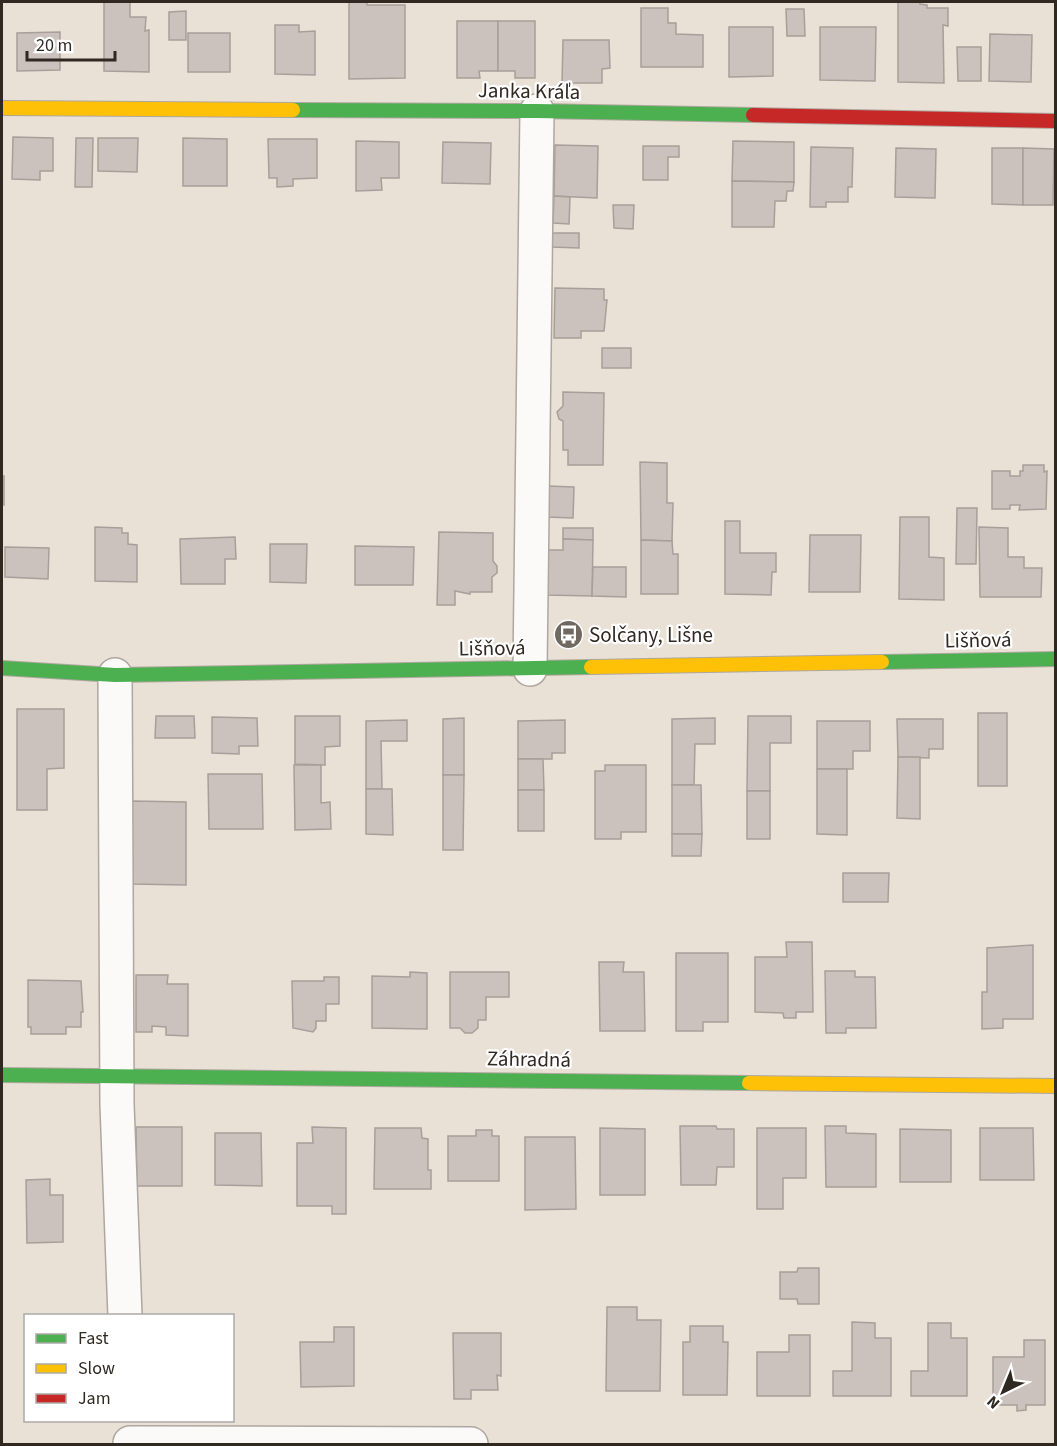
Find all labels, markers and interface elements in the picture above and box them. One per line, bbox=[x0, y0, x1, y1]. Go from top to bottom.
scale bar bbox=[27, 24, 116, 62]
text: 20 m bbox=[36, 33, 72, 58]
street label: Janka Kráľa bbox=[478, 75, 580, 107]
bus stop icon: Solčany, Lišne bbox=[552, 619, 584, 651]
place label: Solčany, Lišne bbox=[589, 620, 713, 650]
street label: Lišňová bbox=[944, 624, 1012, 656]
street label: Lišňová bbox=[458, 632, 526, 664]
street label: Záhradná bbox=[487, 1043, 571, 1075]
legend bbox=[24, 1314, 234, 1422]
text: Fast bbox=[78, 1326, 109, 1351]
text: Slow bbox=[78, 1356, 115, 1381]
north arrow bbox=[973, 1362, 1033, 1422]
text: Jam bbox=[78, 1386, 111, 1411]
text: N bbox=[982, 1391, 1005, 1414]

